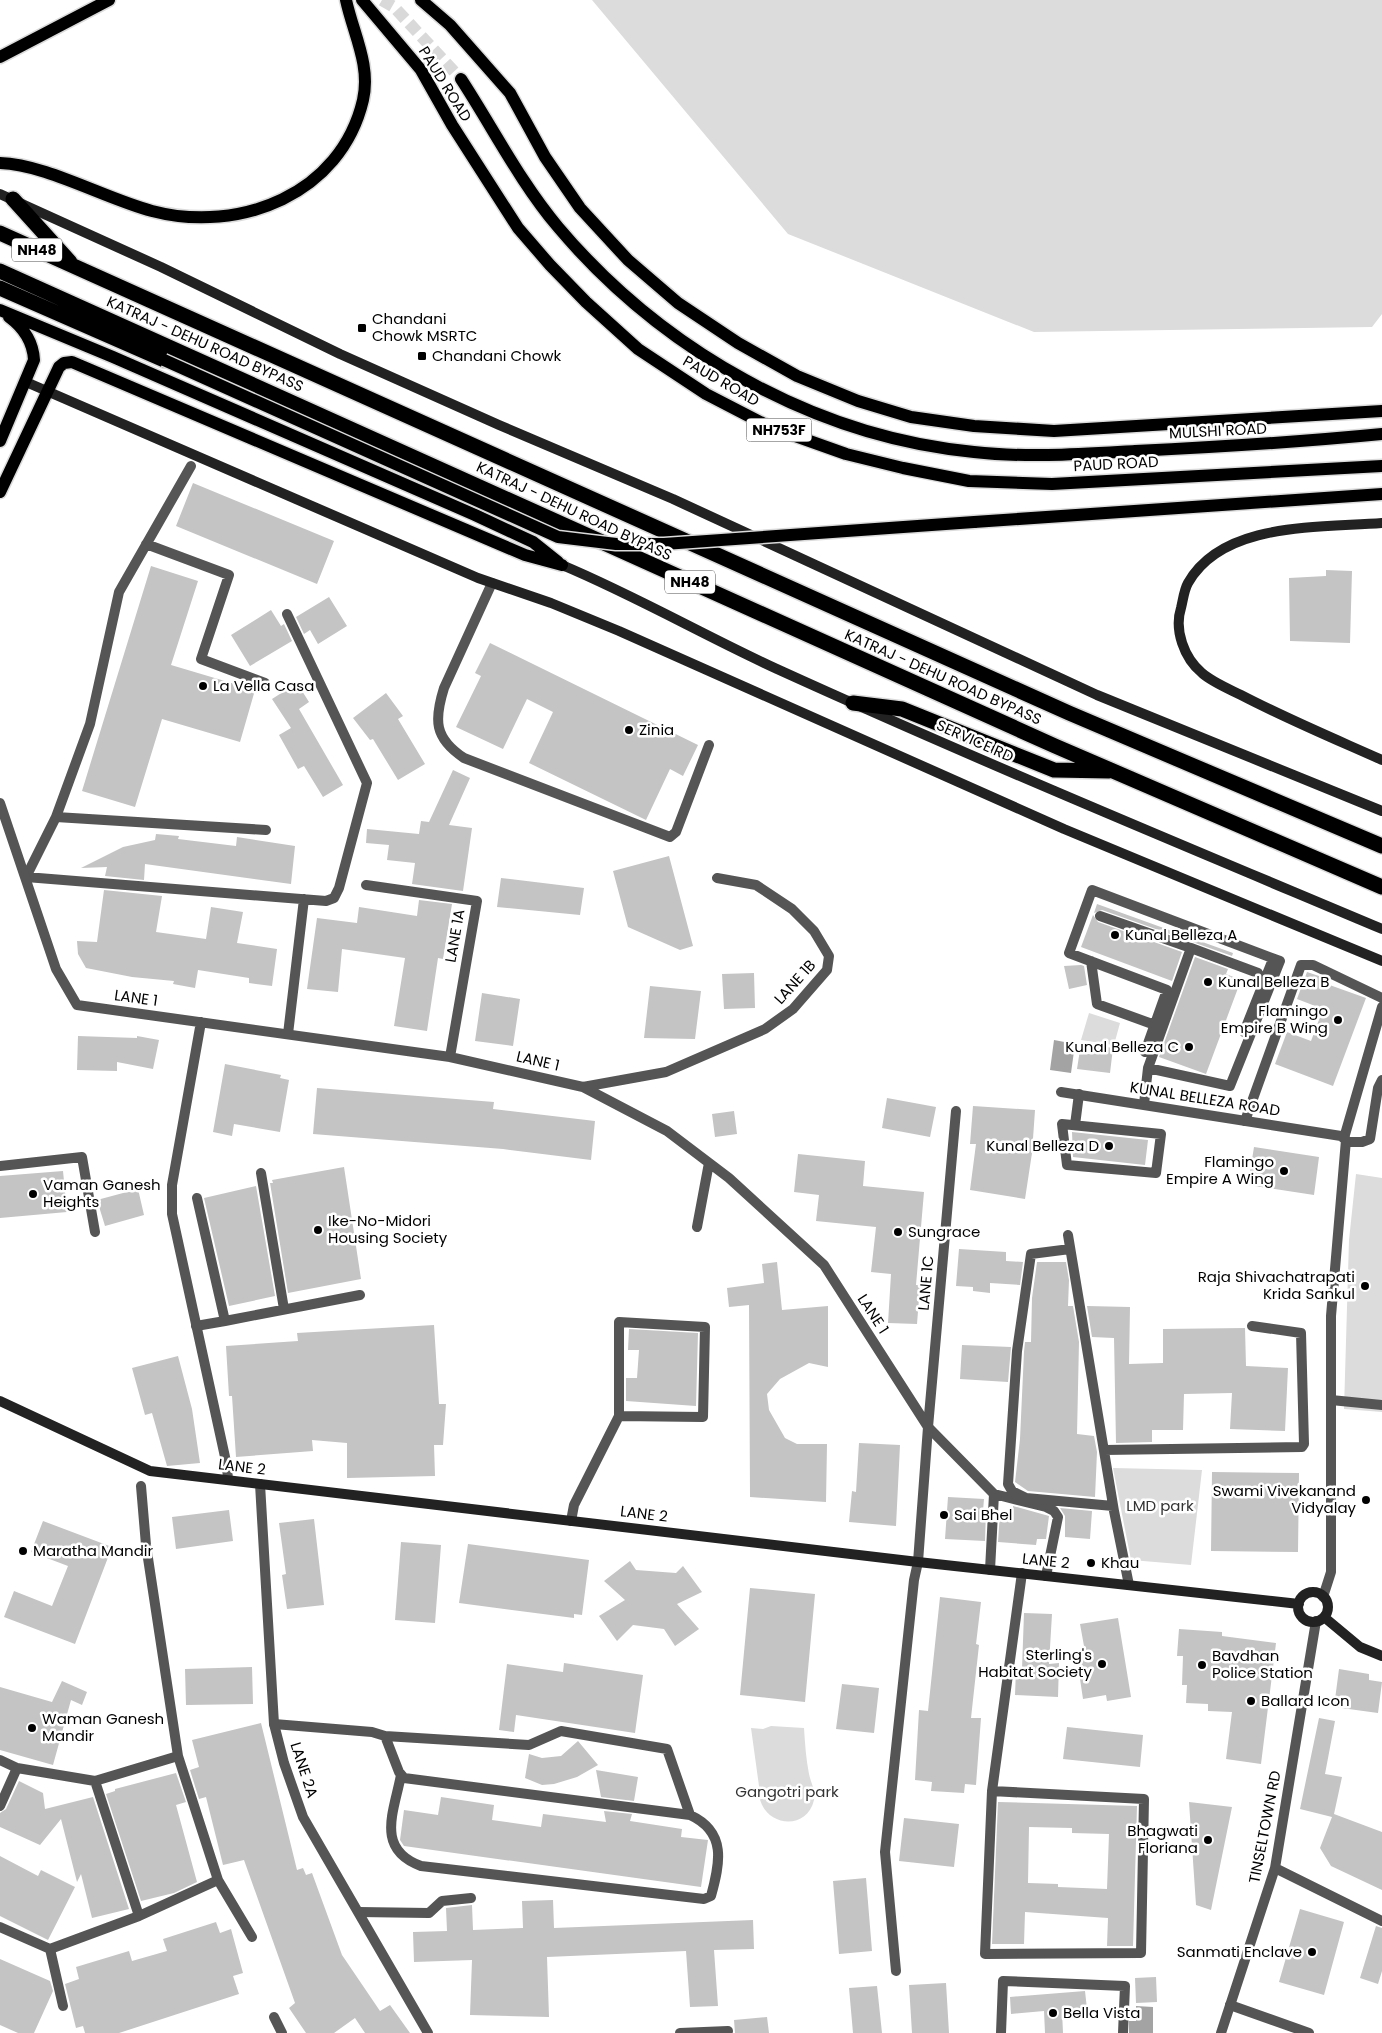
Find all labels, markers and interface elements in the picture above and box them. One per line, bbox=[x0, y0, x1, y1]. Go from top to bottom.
street label: PAUD ROAD bbox=[414, 42, 477, 125]
road number: NH48 bbox=[12, 238, 62, 262]
street label: KATRAJ - DEHU ROAD BYPASS bbox=[103, 291, 307, 397]
place label: Chandani Chowk MSRTC bbox=[372, 308, 477, 346]
marker: Chandani Chowk MSRTC bbox=[356, 322, 368, 334]
place label: Chandani Chowk bbox=[432, 345, 562, 366]
marker: Chandani Chowk bbox=[416, 350, 428, 362]
street label: PAUD ROAD bbox=[679, 350, 763, 411]
street label: MULSHI ROAD bbox=[1168, 417, 1267, 444]
road number: NH753F bbox=[746, 418, 812, 442]
street label: PAUD ROAD bbox=[1073, 451, 1159, 476]
street label: KATRAJ - DEHU ROAD BYPASS bbox=[473, 456, 675, 565]
road number: NH48 bbox=[665, 570, 715, 594]
street label: KATRAJ - DEHU ROAD BYPASS bbox=[841, 624, 1045, 730]
place label: La Vella Casa bbox=[213, 675, 314, 696]
marker: La Vella Casa bbox=[197, 680, 209, 692]
street label: SERVICE RD bbox=[933, 714, 1017, 767]
place label: Zinia bbox=[639, 719, 674, 740]
marker: Zinia bbox=[623, 724, 635, 736]
street label: LANE 1A bbox=[440, 908, 470, 964]
place label: Kunal Belleza A bbox=[1125, 924, 1237, 945]
marker: Kunal Belleza A bbox=[1109, 929, 1121, 941]
street label: LANE 1B bbox=[769, 955, 820, 1008]
place label: Kunal Belleza B bbox=[1218, 971, 1329, 992]
marker: Kunal Belleza B bbox=[1202, 976, 1214, 988]
street label: LANE 1 bbox=[113, 984, 159, 1011]
place label: Flamingo Empire B Wing bbox=[1221, 1000, 1328, 1038]
marker: Flamingo Empire B Wing bbox=[1332, 1014, 1344, 1026]
place label: Kunal Belleza C bbox=[1065, 1036, 1179, 1057]
marker: Kunal Belleza C bbox=[1183, 1041, 1195, 1053]
street label: LANE 1 bbox=[514, 1045, 562, 1076]
street label: KUNAL BELLEZA ROAD bbox=[1129, 1076, 1282, 1121]
place label: Kunal Belleza D bbox=[986, 1135, 1099, 1156]
marker: Kunal Belleza D bbox=[1103, 1140, 1115, 1152]
place label: Flamingo Empire A Wing bbox=[1166, 1151, 1274, 1189]
marker: Flamingo Empire A Wing bbox=[1278, 1165, 1290, 1177]
place label: Vaman Ganesh Heights bbox=[43, 1174, 161, 1212]
marker: Vaman Ganesh Heights bbox=[27, 1188, 39, 1200]
place label: Ike-No-Midori Housing Society bbox=[328, 1210, 448, 1248]
place label: Sungrace bbox=[908, 1221, 980, 1242]
marker: Ike-No-Midori Housing Society bbox=[312, 1224, 324, 1236]
marker: Sungrace bbox=[892, 1226, 904, 1238]
street label: LANE 1C bbox=[913, 1255, 938, 1311]
place label: Raja Shivachatrapati Krida Sankul bbox=[1198, 1266, 1355, 1304]
marker: Raja Shivachatrapati Krida Sankul bbox=[1359, 1280, 1371, 1292]
street label: LANE 1 bbox=[853, 1290, 894, 1338]
street label: LANE 2 bbox=[217, 1453, 267, 1480]
place label: Swami Vivekanand Vidyalay bbox=[1213, 1480, 1357, 1518]
marker: Swami Vivekanand Vidyalay bbox=[1360, 1494, 1372, 1506]
park label: LMD park bbox=[1126, 1495, 1194, 1516]
street label: LANE 2 bbox=[619, 1500, 669, 1527]
place label: Sai Bhel bbox=[954, 1504, 1012, 1525]
marker: Sai Bhel bbox=[938, 1509, 950, 1521]
place label: Maratha Mandir bbox=[33, 1540, 153, 1561]
marker: Maratha Mandir bbox=[17, 1545, 29, 1557]
street label: LANE 2 bbox=[1021, 1548, 1071, 1573]
place label: Khau bbox=[1101, 1552, 1139, 1573]
marker: Khau bbox=[1085, 1557, 1097, 1569]
place label: Sterling's Habitat Society bbox=[978, 1644, 1093, 1682]
place label: Bavdhan Police Station bbox=[1212, 1645, 1313, 1683]
marker: Sterling's Habitat Society bbox=[1096, 1658, 1108, 1670]
marker: Bavdhan Police Station bbox=[1196, 1659, 1208, 1671]
place label: Ballard Icon bbox=[1261, 1690, 1350, 1711]
marker: Ballard Icon bbox=[1245, 1695, 1257, 1707]
place label: Waman Ganesh Mandir bbox=[42, 1708, 164, 1746]
marker: Waman Ganesh Mandir bbox=[26, 1722, 38, 1734]
street label: LANE 2A bbox=[286, 1739, 323, 1800]
street label: TINSELTOWN RD bbox=[1243, 1769, 1286, 1885]
park label: Gangotri park bbox=[735, 1781, 839, 1802]
place label: Bhagwati Floriana bbox=[1127, 1820, 1198, 1858]
marker: Bhagwati Floriana bbox=[1202, 1834, 1214, 1846]
place label: Sanmati Enclave bbox=[1177, 1941, 1302, 1962]
marker: Sanmati Enclave bbox=[1306, 1946, 1318, 1958]
place label: Bella Vista bbox=[1063, 2002, 1140, 2023]
marker: Bella Vista bbox=[1047, 2007, 1059, 2019]

